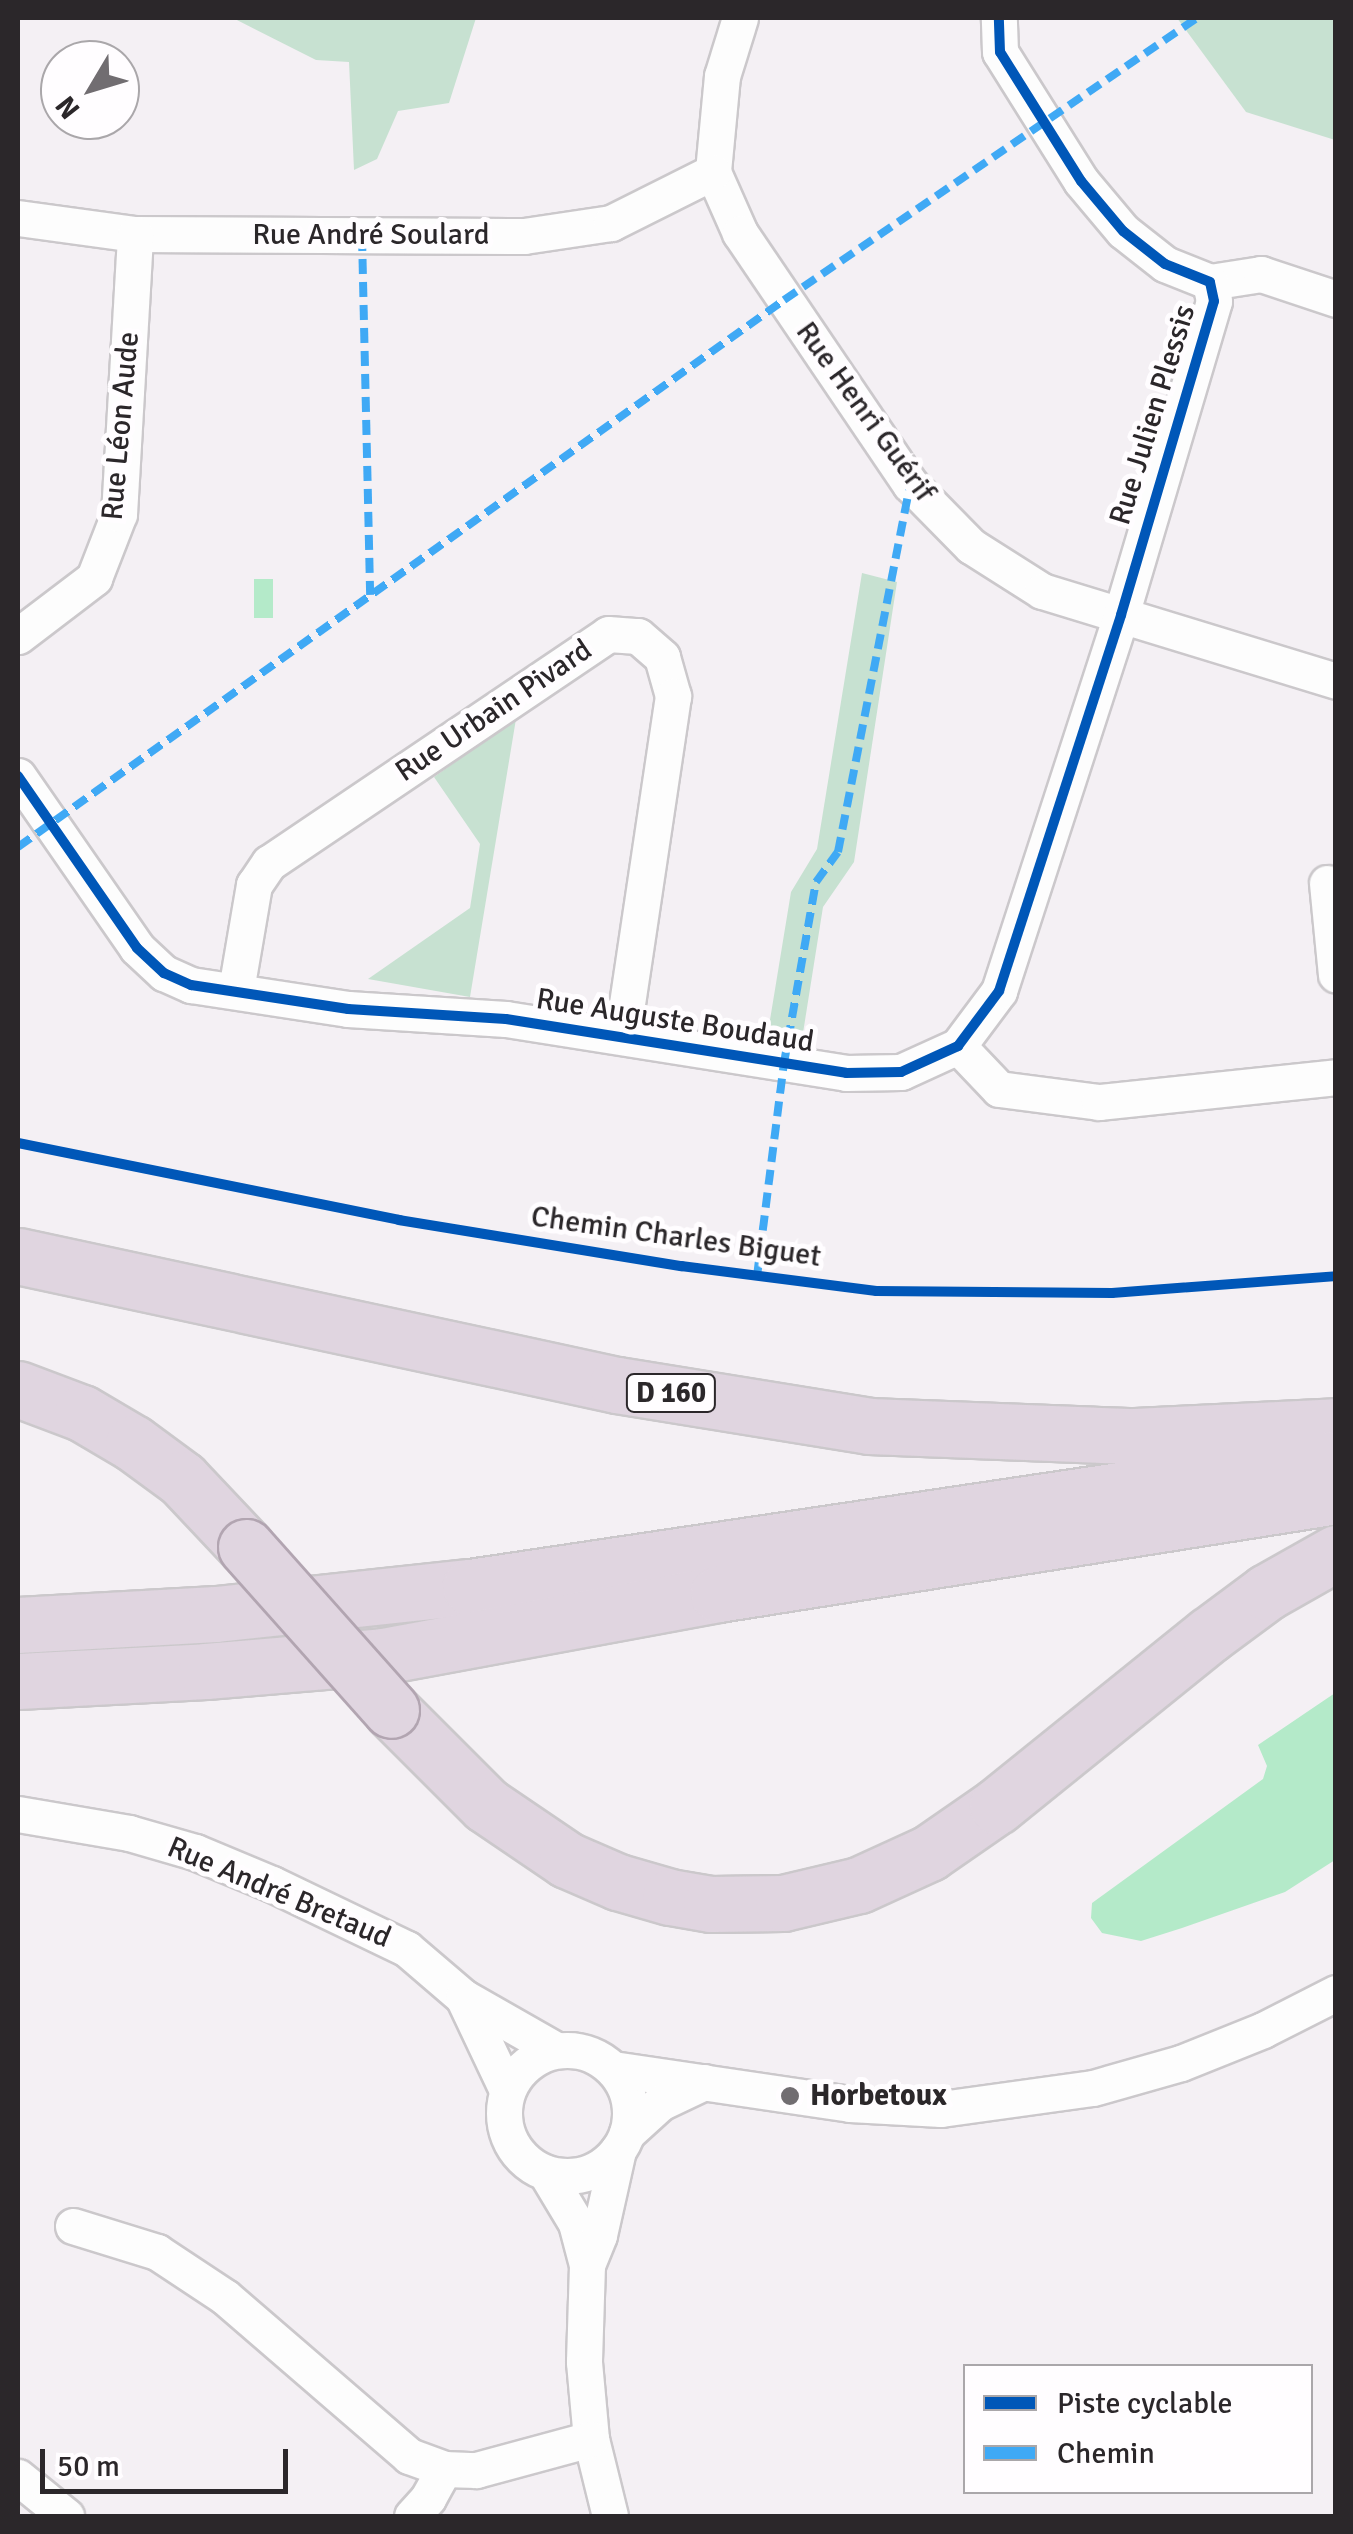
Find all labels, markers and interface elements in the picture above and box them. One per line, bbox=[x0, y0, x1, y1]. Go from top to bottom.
north arrow bbox=[40, 40, 140, 140]
text: N bbox=[49, 89, 87, 125]
street label: Rue André Soulard bbox=[252, 217, 490, 253]
street label: Rue Julien Plessis bbox=[1102, 301, 1204, 529]
street label: Rue Henri Guérif bbox=[788, 315, 942, 509]
street label: Rue Léon Aude bbox=[95, 330, 147, 522]
street label: Rue Urbain Pivard bbox=[389, 632, 599, 790]
street label: Rue Auguste Boudaud bbox=[534, 981, 816, 1061]
street label: Chemin Charles Biguet bbox=[529, 1199, 823, 1275]
road number: D 160 bbox=[624, 1370, 718, 1416]
street label: Rue André Bretaud bbox=[162, 1830, 396, 1956]
place label: Horbetoux bbox=[810, 2078, 947, 2114]
marker: Horbetoux bbox=[779, 2085, 801, 2107]
legend bbox=[963, 2364, 1313, 2494]
text: Piste cyclable bbox=[1057, 2385, 1233, 2422]
scale bar bbox=[45, 2429, 292, 2491]
text: Chemin bbox=[1057, 2435, 1155, 2472]
text: 50 m bbox=[57, 2448, 120, 2485]

